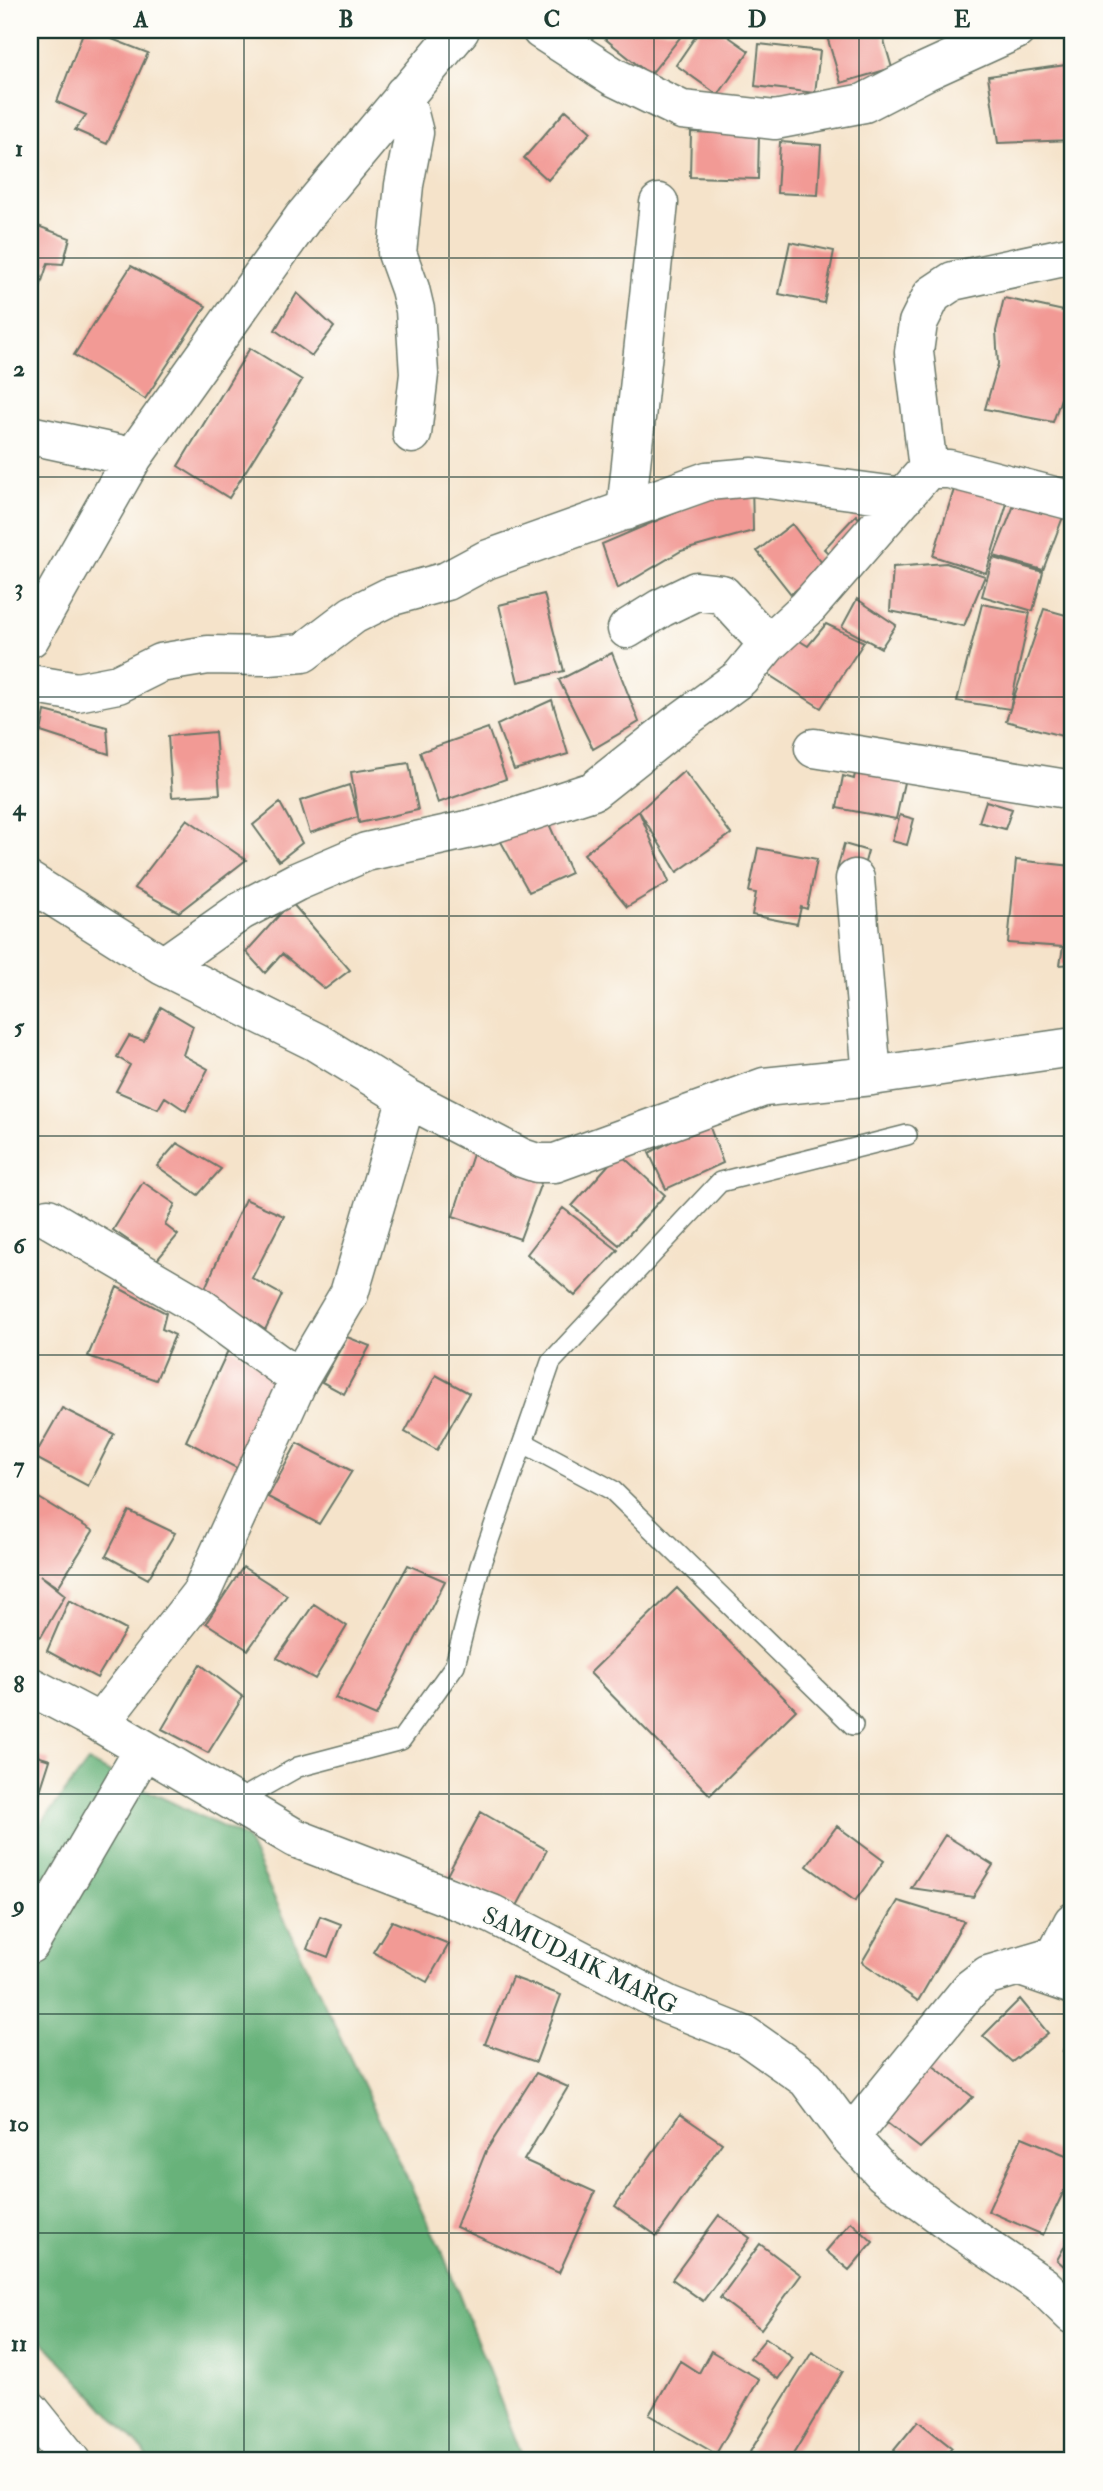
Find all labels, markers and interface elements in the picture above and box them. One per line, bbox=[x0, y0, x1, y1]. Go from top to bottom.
text: A bbox=[133, 5, 149, 34]
text: B bbox=[338, 5, 354, 34]
text: C bbox=[544, 5, 560, 34]
text: D bbox=[748, 5, 766, 34]
text: E bbox=[954, 5, 971, 34]
text: 1 bbox=[15, 134, 23, 163]
text: 2 bbox=[13, 354, 25, 383]
text: 3 bbox=[15, 573, 23, 602]
text: 4 bbox=[12, 793, 27, 822]
text: 5 bbox=[14, 1012, 25, 1041]
text: 6 bbox=[13, 1231, 27, 1260]
text: 7 bbox=[14, 1451, 25, 1480]
text: 8 bbox=[14, 1670, 25, 1699]
text: 9 bbox=[11, 1890, 25, 1919]
street label: SAMUDAIK MARG bbox=[477, 1900, 682, 2021]
text: 10 bbox=[9, 2109, 29, 2138]
text: 11 bbox=[11, 2329, 27, 2358]

